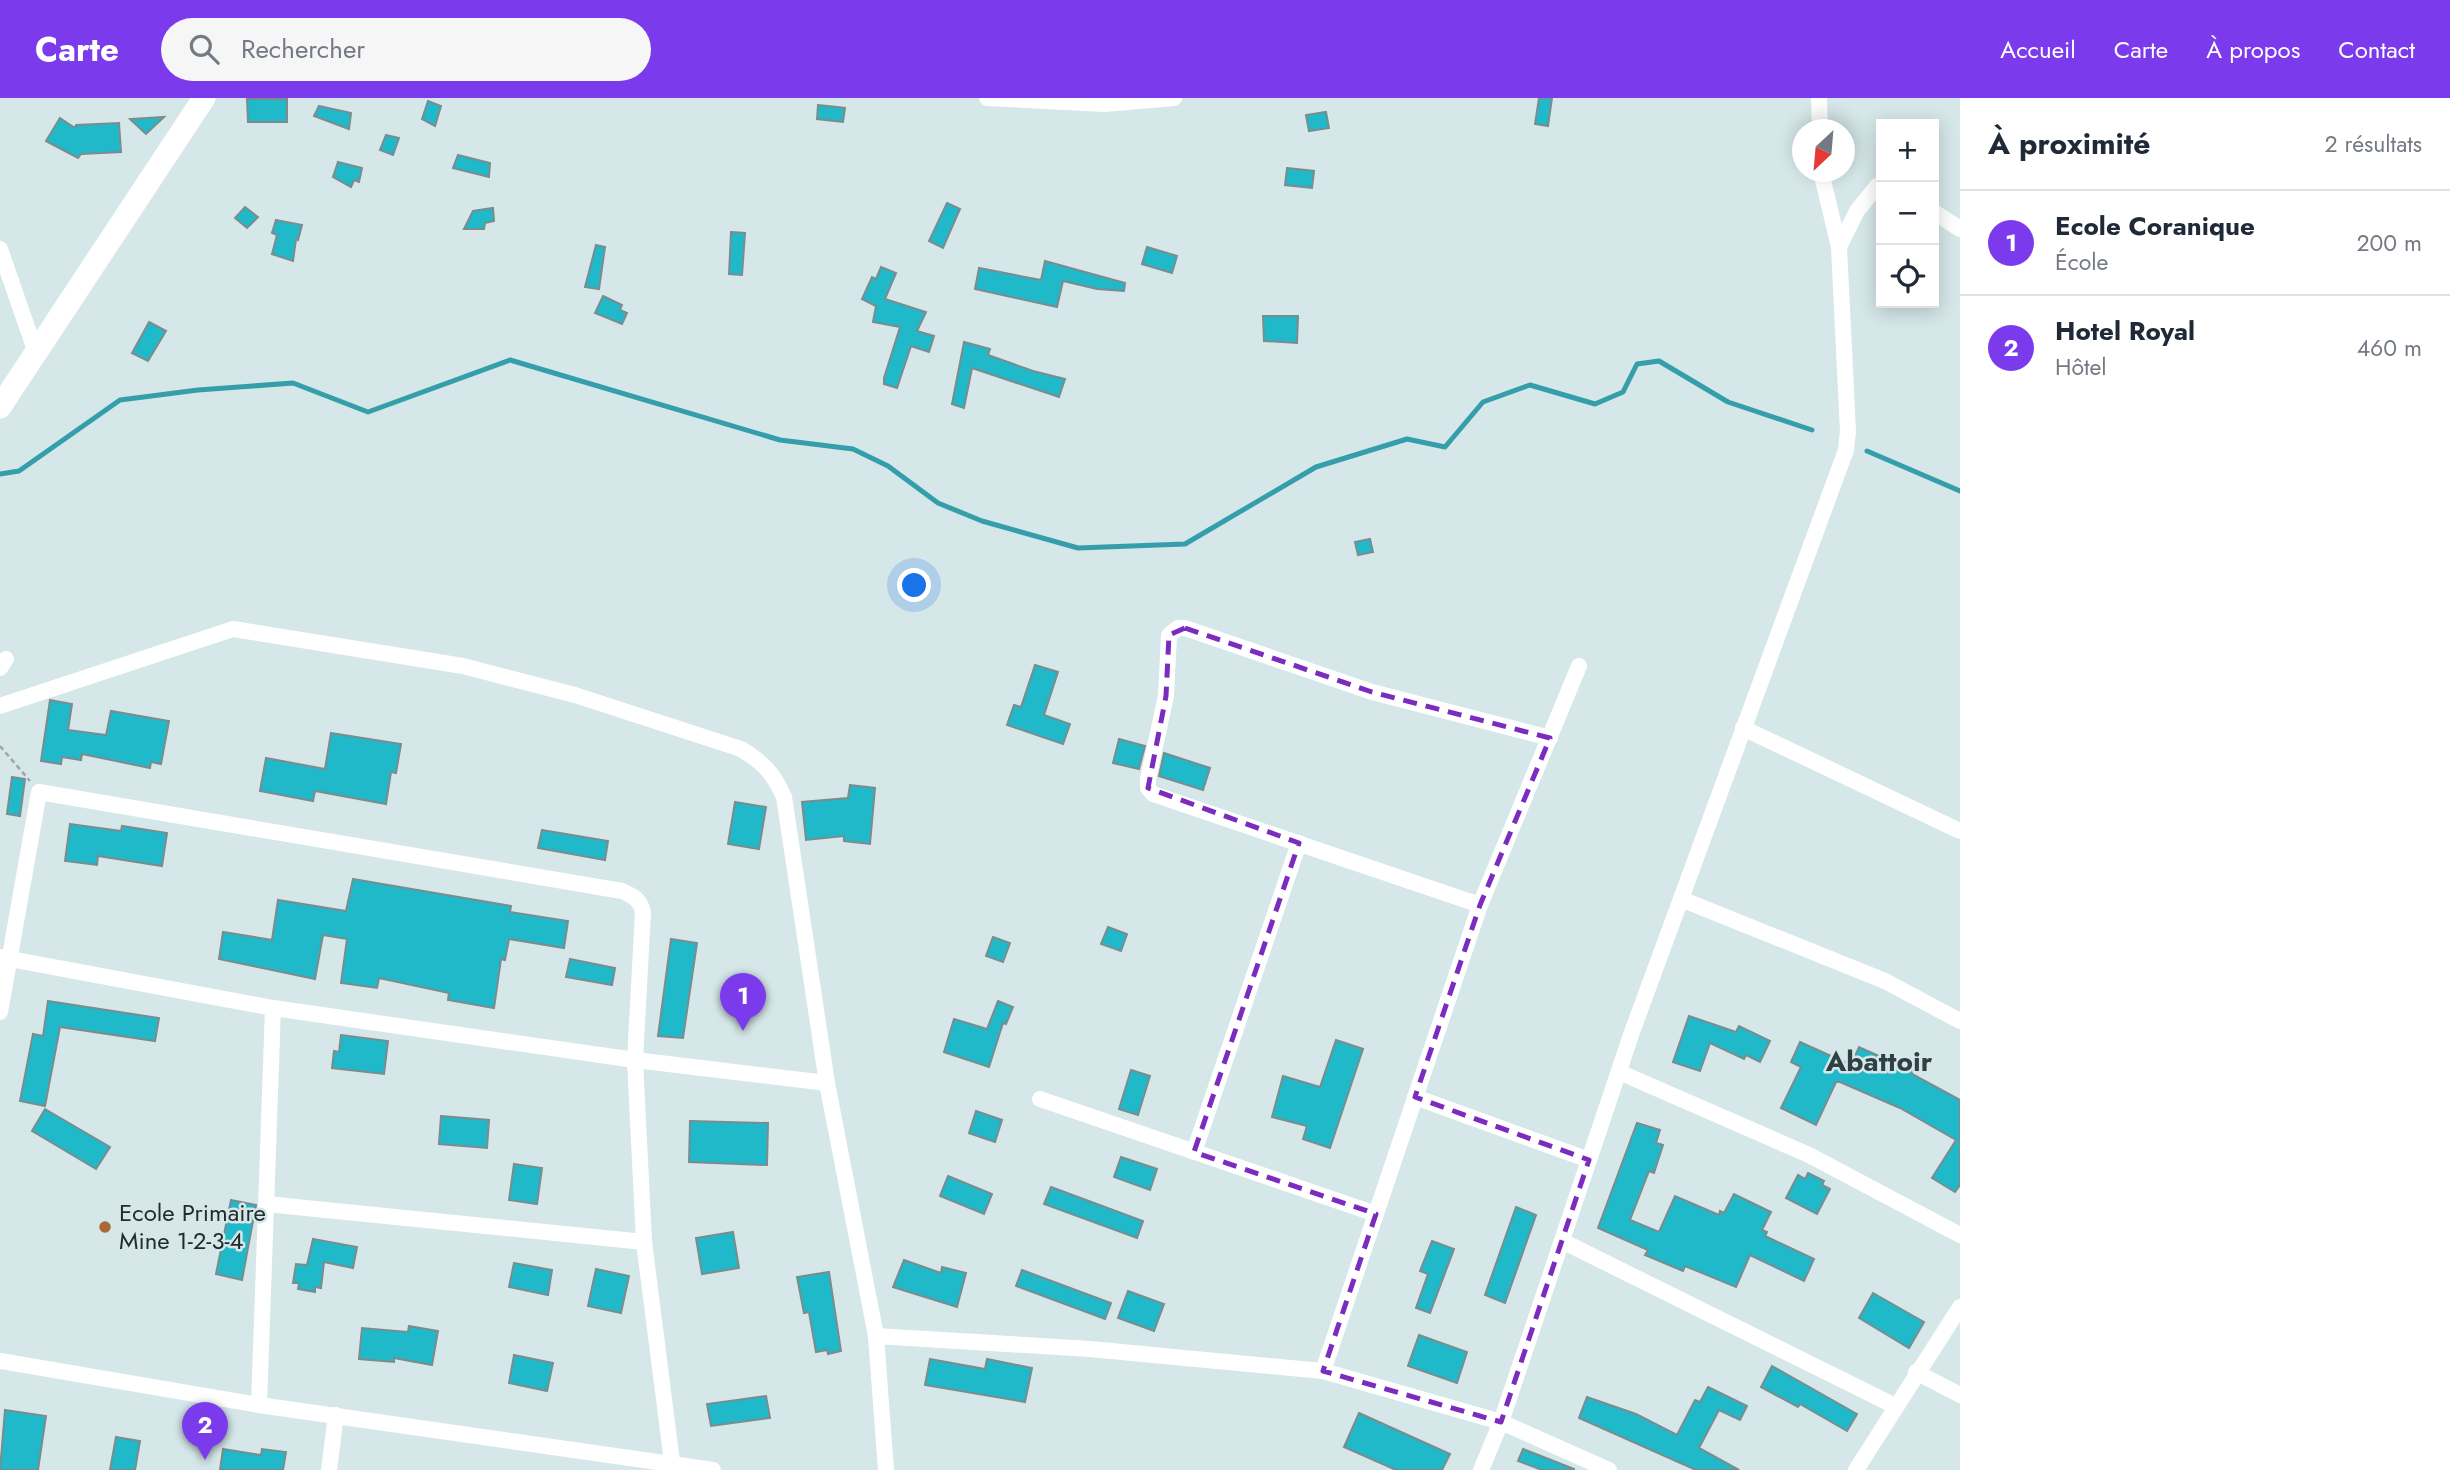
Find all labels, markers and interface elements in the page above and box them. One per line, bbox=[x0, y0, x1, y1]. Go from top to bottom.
search box bbox=[161, 18, 651, 81]
text: Carte bbox=[35, 26, 119, 73]
icon: search bbox=[185, 30, 223, 68]
text: Rechercher bbox=[241, 30, 365, 68]
text: Accueil bbox=[2000, 32, 2076, 67]
text: Carte bbox=[2114, 32, 2168, 67]
text: À propos bbox=[2206, 32, 2300, 67]
text: Contact bbox=[2338, 32, 2415, 67]
north arrow bbox=[1792, 119, 1855, 182]
map controls bbox=[1876, 119, 1939, 308]
button: + bbox=[1876, 119, 1939, 182]
text: À proximité bbox=[1988, 122, 2151, 165]
text: 2 résultats bbox=[2325, 127, 2422, 161]
button: − bbox=[1876, 182, 1939, 245]
text: Ecole Coranique bbox=[2055, 207, 2255, 245]
text: 1 bbox=[2005, 226, 2017, 260]
text: 200 m bbox=[2356, 226, 2422, 260]
button: locate bbox=[1876, 245, 1939, 308]
text: École bbox=[2055, 245, 2108, 279]
text: Hotel Royal bbox=[2055, 312, 2195, 350]
text: 2 bbox=[2003, 331, 2019, 365]
text: 460 m bbox=[2357, 331, 2422, 365]
text: Hôtel bbox=[2055, 350, 2107, 384]
your location bbox=[897, 568, 931, 602]
pin: 1 bbox=[720, 973, 766, 1031]
district label: Abattoir bbox=[1825, 1041, 1933, 1082]
place label: Ecole Primaire Mine 1-2-3-4 bbox=[119, 1195, 266, 1258]
marker: Ecole Primaire Mine 1-2-3-4 bbox=[97, 1219, 113, 1235]
pin: 2 bbox=[182, 1402, 228, 1460]

